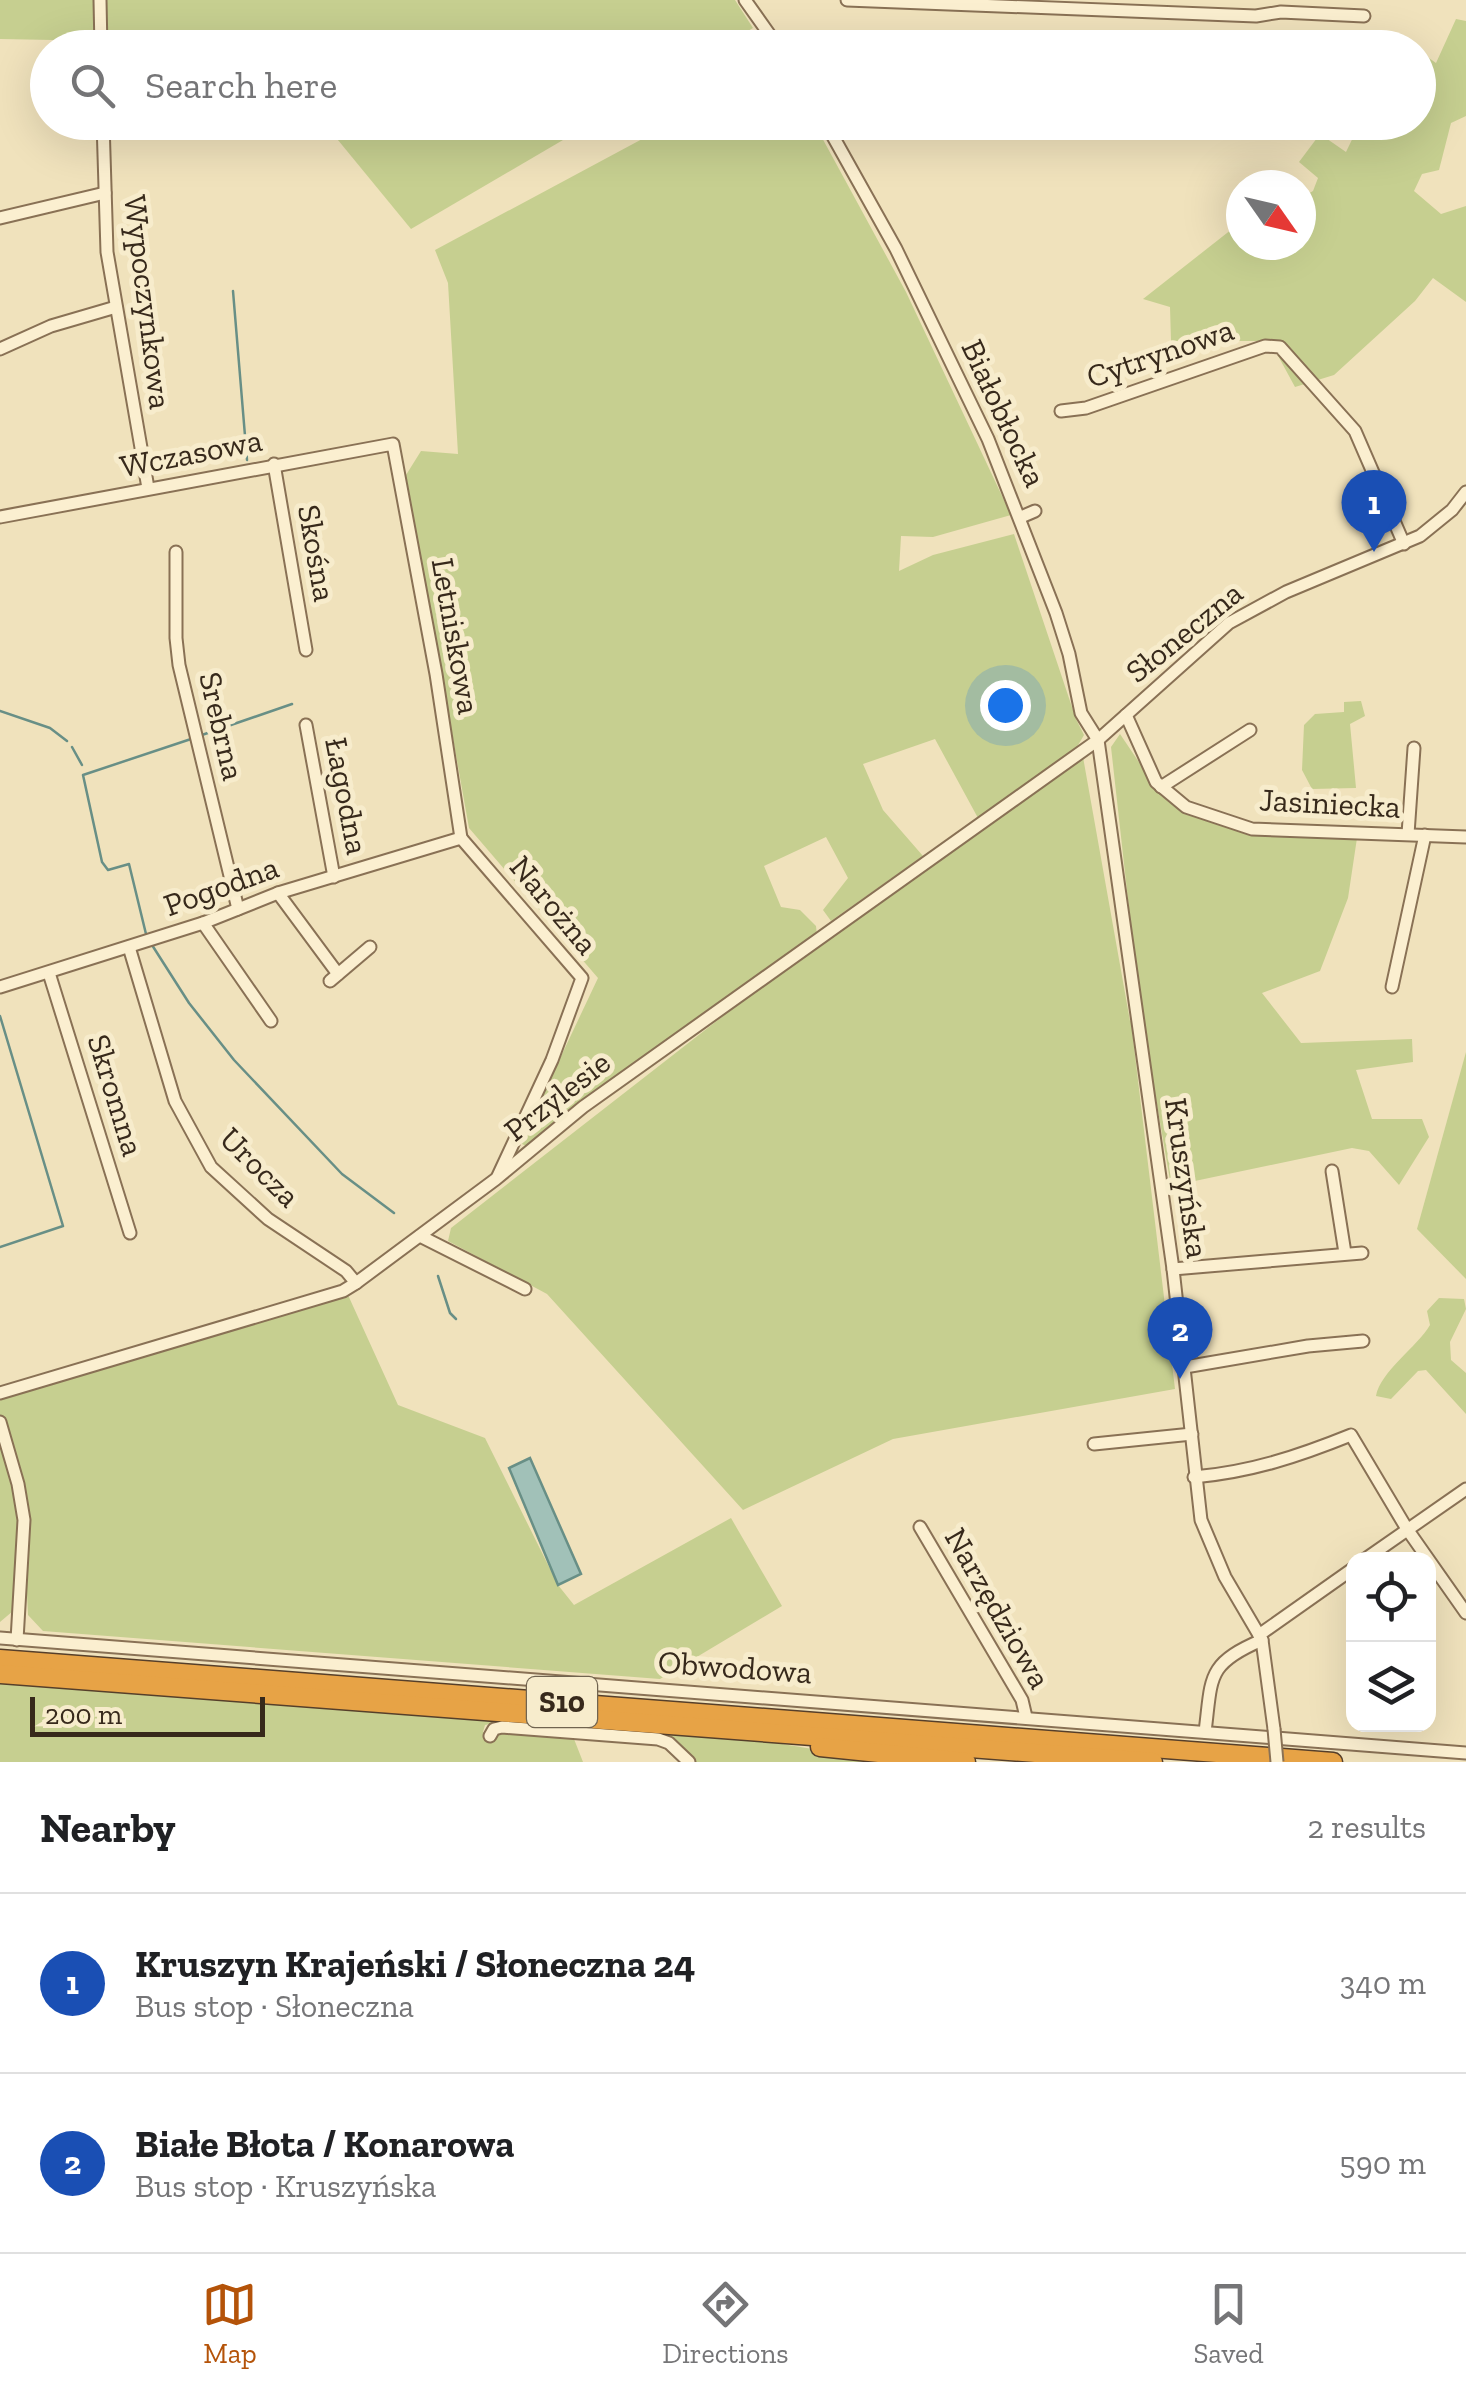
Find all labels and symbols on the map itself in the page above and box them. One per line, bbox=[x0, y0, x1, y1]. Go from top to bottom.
north arrow bbox=[1226, 170, 1316, 260]
street label: Wypoczynkowa bbox=[116, 193, 180, 411]
street label: Cytrynowa bbox=[1081, 310, 1239, 396]
street label: Białobłocka bbox=[953, 333, 1055, 493]
street label: Wczasowa bbox=[117, 421, 265, 485]
pin: 1 bbox=[1342, 470, 1406, 552]
street label: Skośna bbox=[290, 502, 344, 604]
street label: Letniskowa bbox=[424, 555, 488, 717]
street label: Słoneczna bbox=[1118, 573, 1250, 691]
street label: Srebrna bbox=[191, 668, 253, 784]
your location bbox=[980, 680, 1031, 731]
street label: Łagodna bbox=[317, 734, 377, 858]
street label: Jasiniecka bbox=[1258, 780, 1402, 826]
street label: Pogodna bbox=[158, 848, 284, 924]
street label: Narożna bbox=[502, 848, 606, 962]
street label: Skromna bbox=[80, 1030, 152, 1160]
street label: Przylesie bbox=[496, 1043, 618, 1149]
street label: Kruszyńska bbox=[1157, 1095, 1217, 1261]
street label: Urocza bbox=[212, 1119, 308, 1215]
pin: 2 bbox=[1148, 1296, 1212, 1379]
street label: Narzędziowa bbox=[937, 1521, 1059, 1695]
street label: Obwodowa bbox=[657, 1643, 813, 1691]
road number: S10 bbox=[527, 1677, 597, 1727]
scale bar bbox=[30, 1692, 265, 1736]

